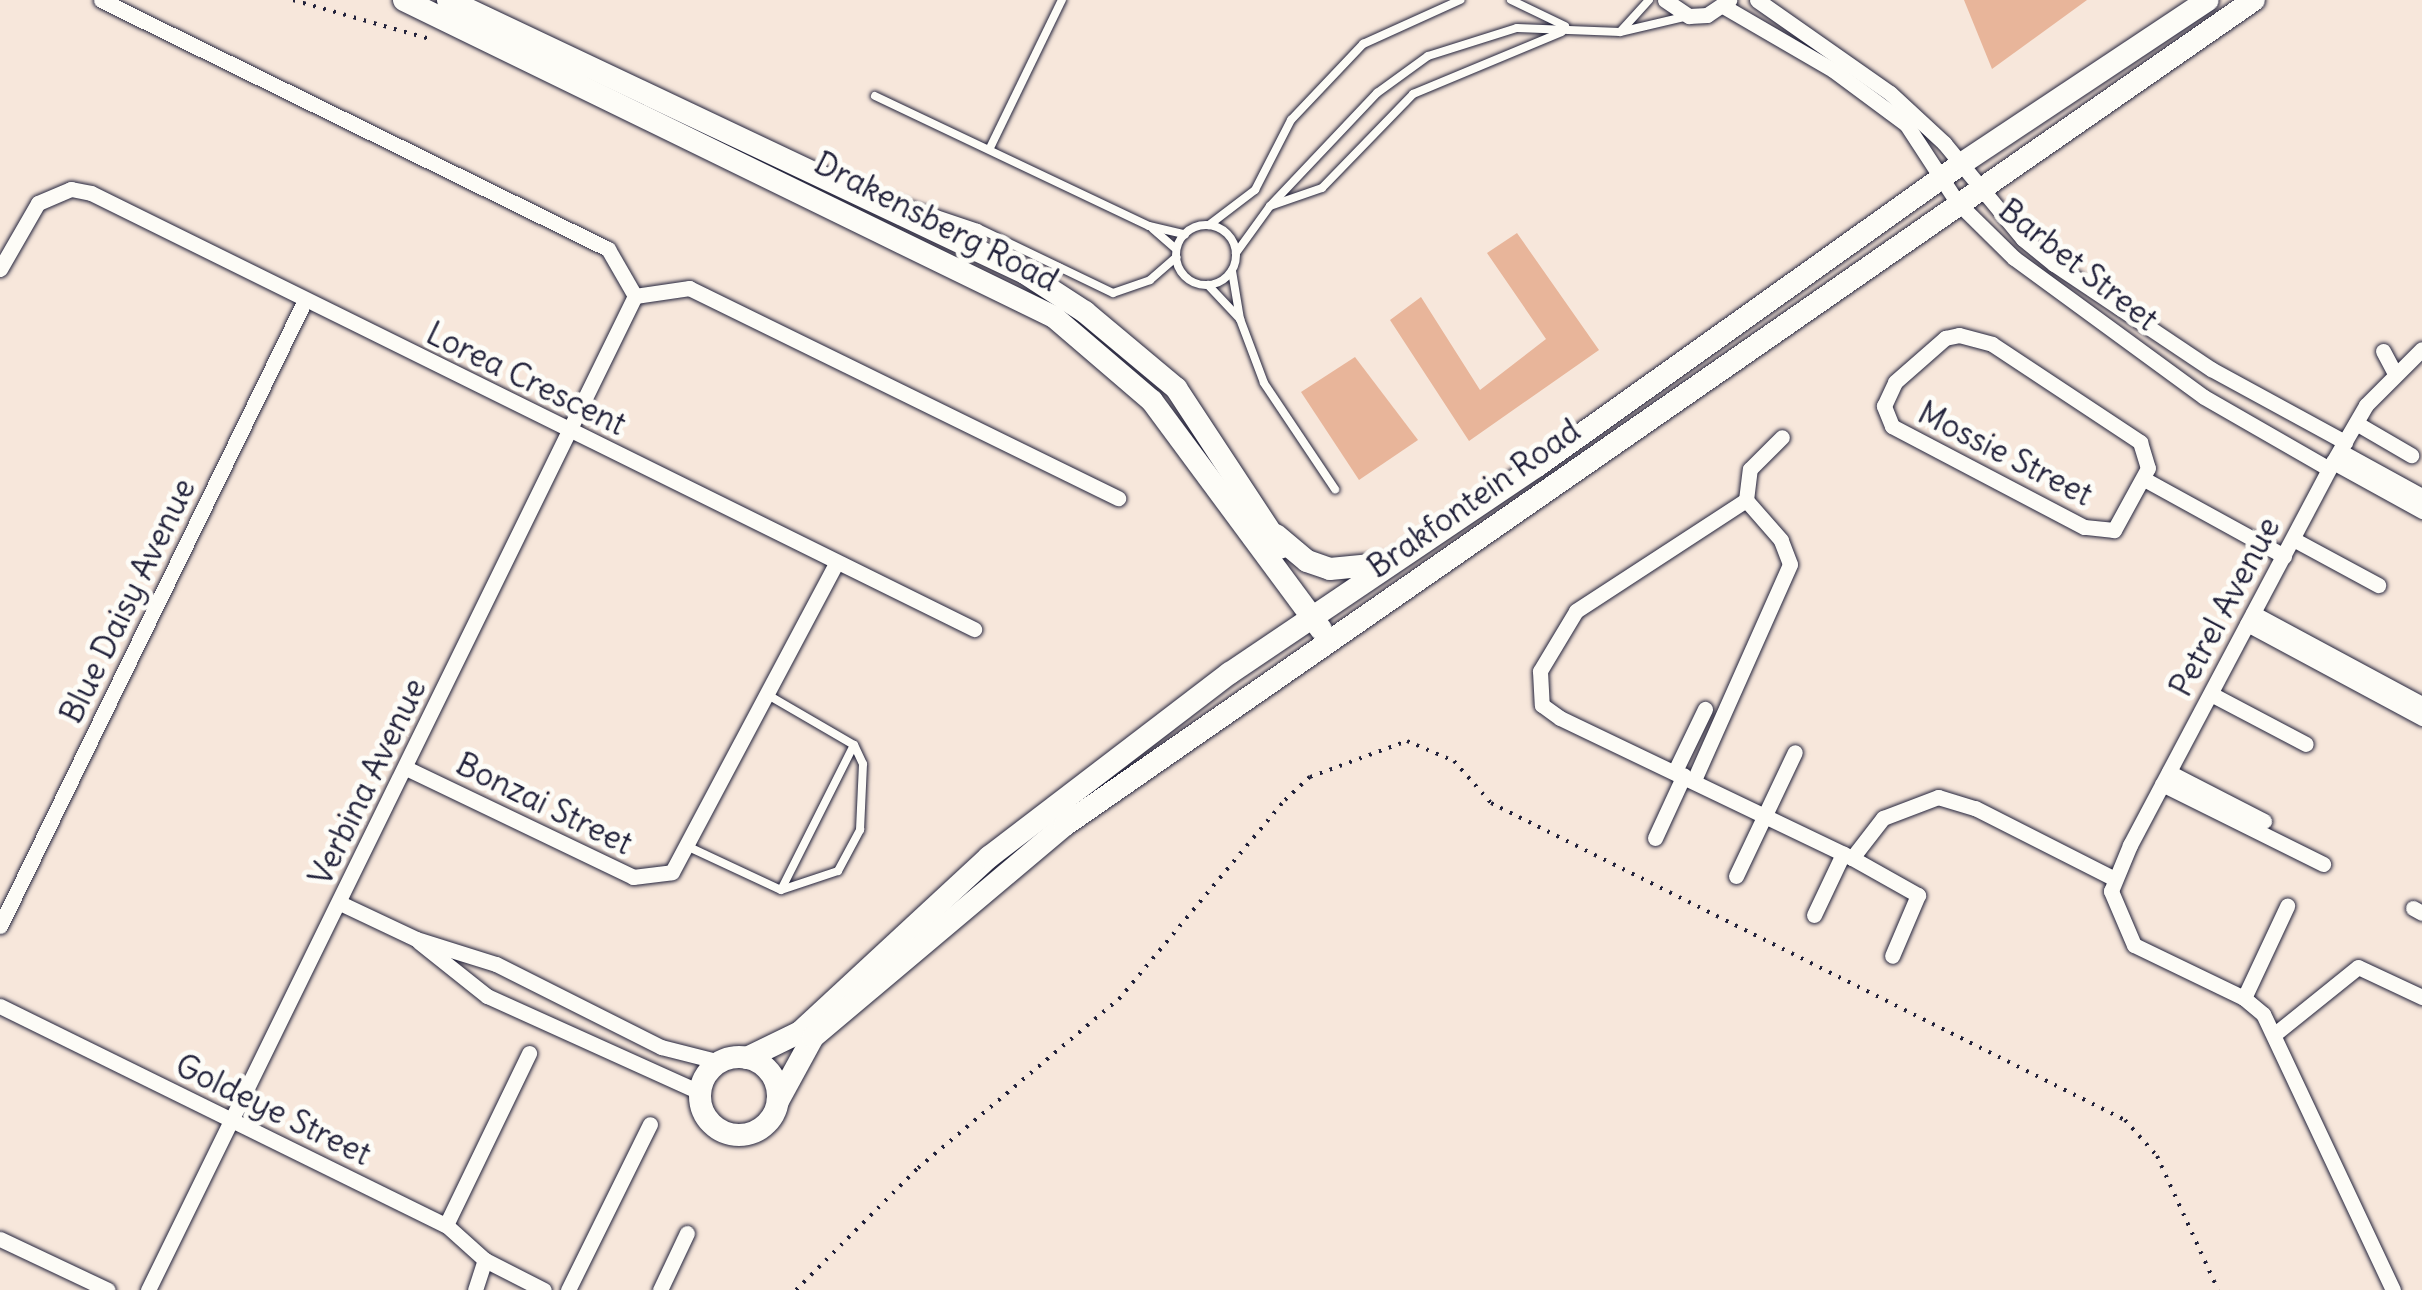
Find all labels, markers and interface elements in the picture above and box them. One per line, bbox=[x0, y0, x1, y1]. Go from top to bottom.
street label: Drakensberg Road bbox=[808, 144, 1064, 300]
street label: Barbet Street bbox=[1991, 191, 2165, 339]
street label: Lorea Crescent bbox=[420, 314, 632, 444]
street label: Mossie Street bbox=[1912, 394, 2098, 514]
street label: Brakfontein Road bbox=[1360, 411, 1588, 587]
street label: Blue Daisy Avenue bbox=[52, 472, 204, 730]
street label: Petrel Avenue bbox=[2162, 511, 2288, 703]
street label: Verbina Avenue bbox=[301, 672, 435, 892]
street label: Bonzai Street bbox=[450, 745, 638, 863]
street label: Goldeye Street bbox=[169, 1046, 377, 1174]

